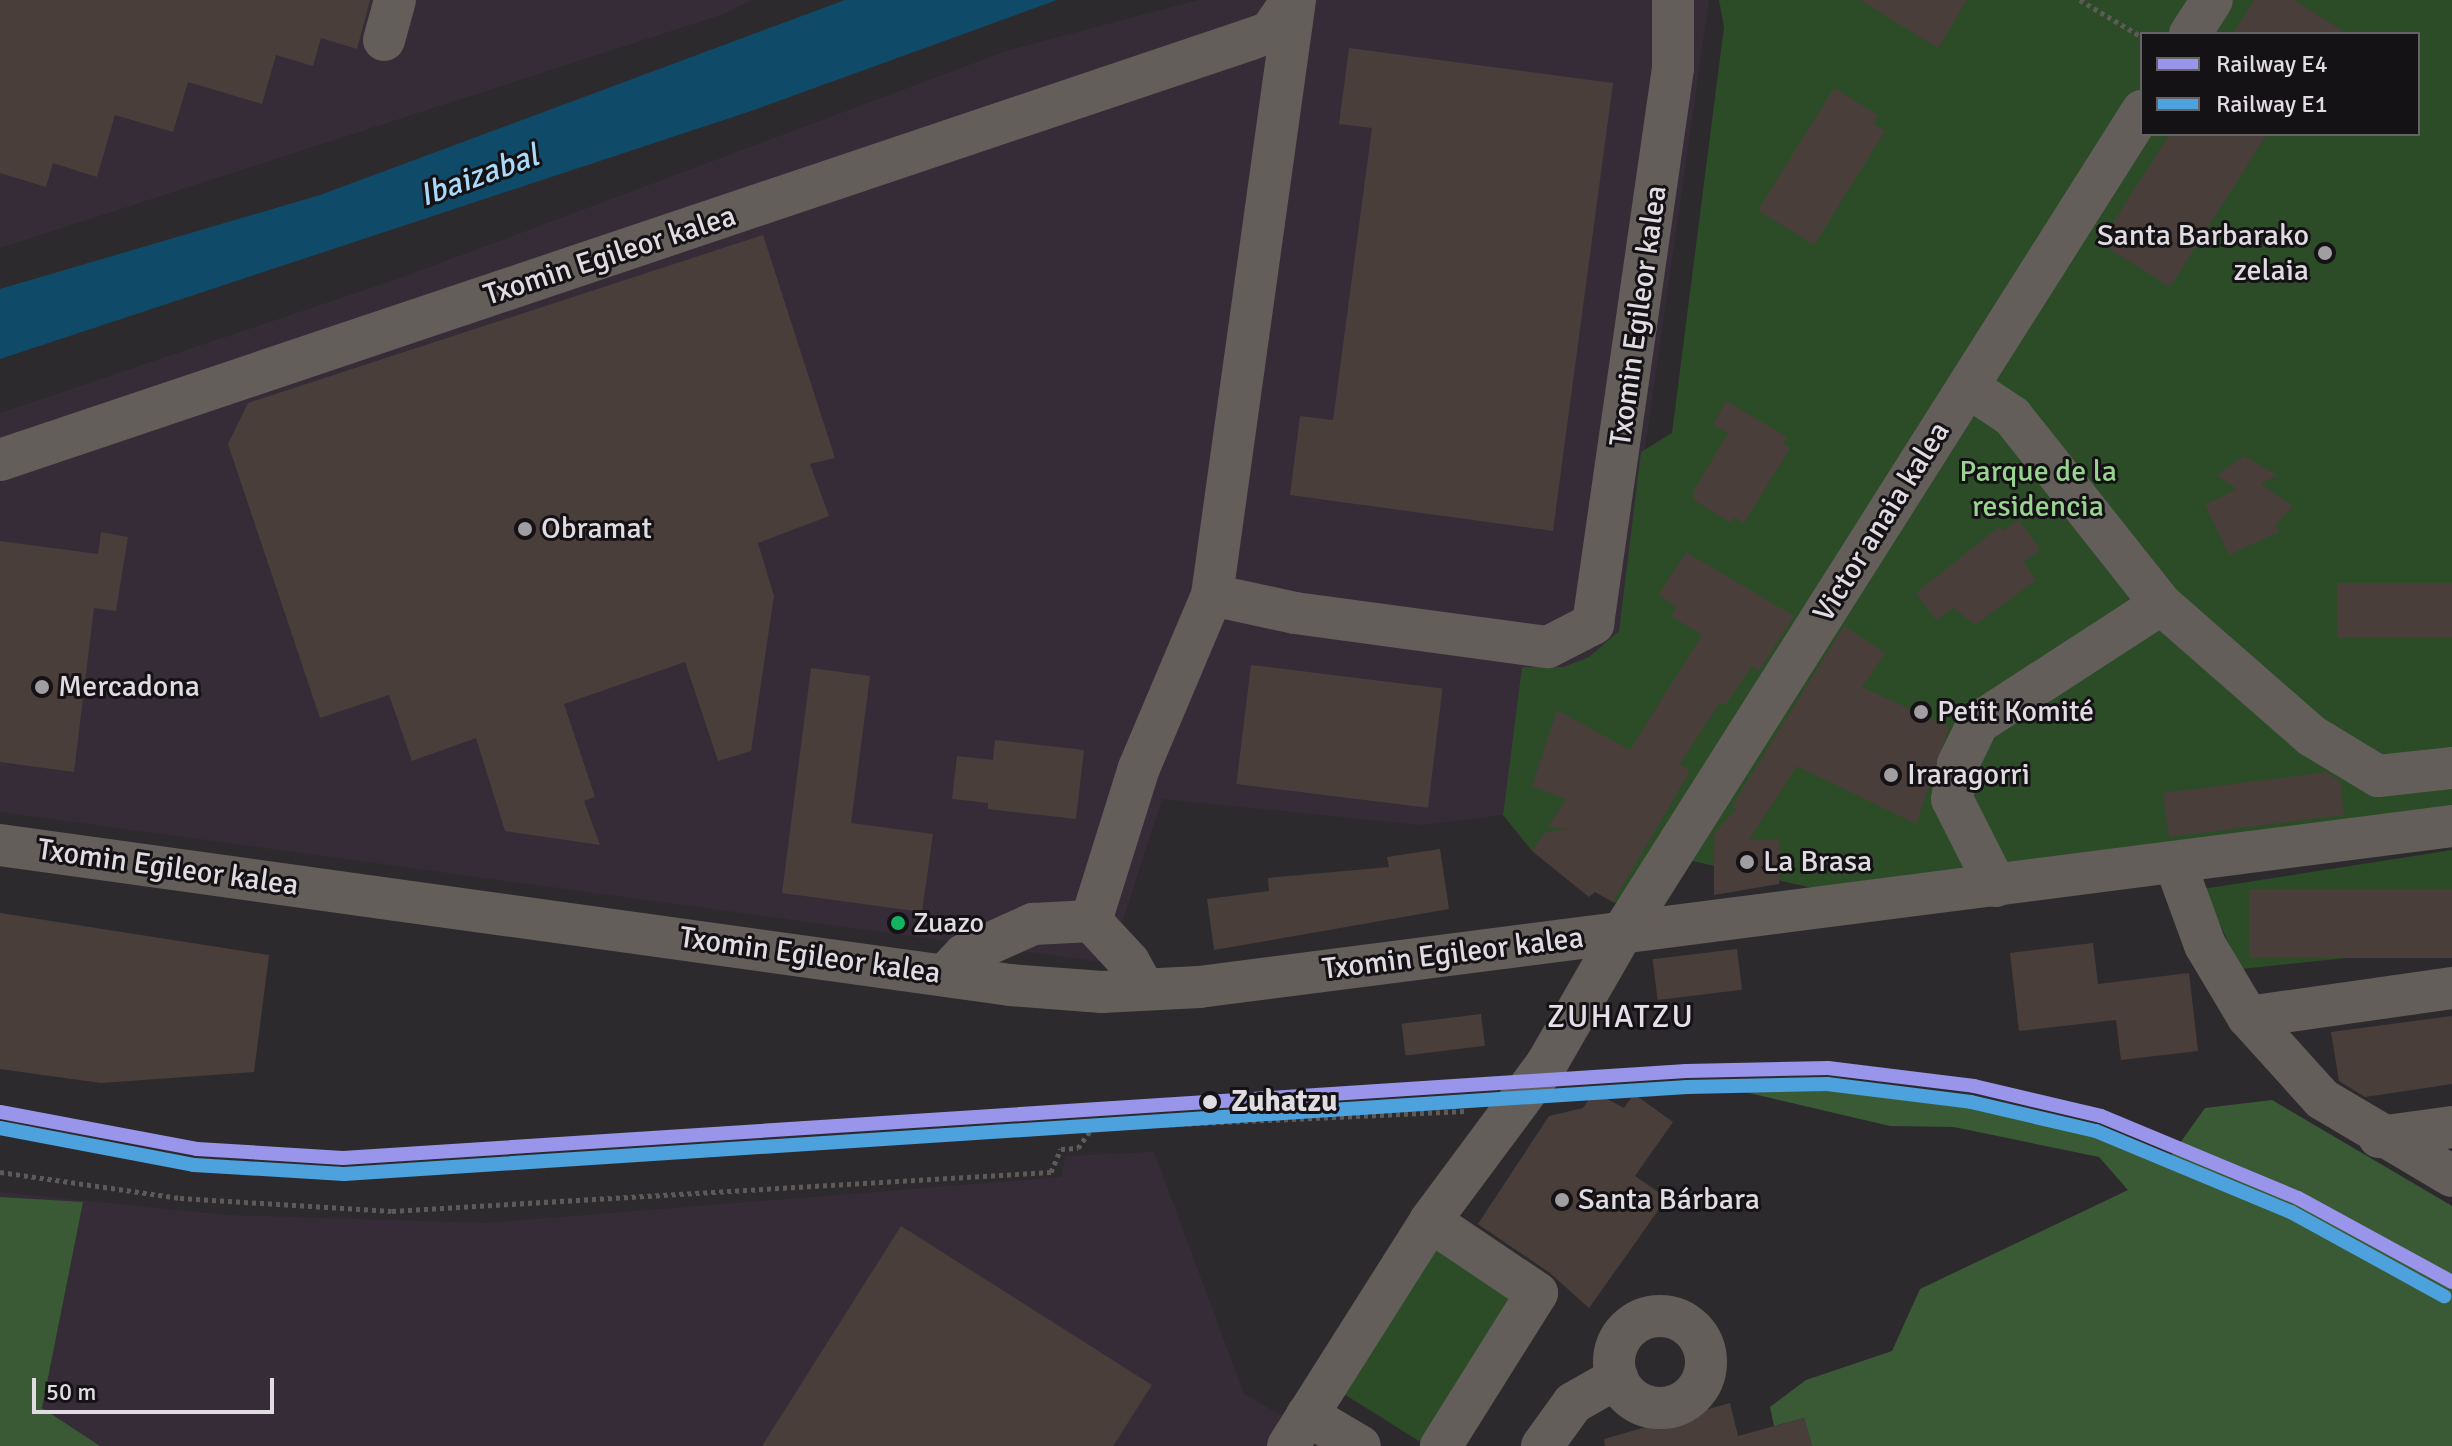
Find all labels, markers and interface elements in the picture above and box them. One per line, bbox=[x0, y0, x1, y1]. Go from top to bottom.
legend bbox=[2140, 32, 2420, 136]
text: Railway E4 bbox=[2216, 49, 2328, 79]
text: Railway E1 bbox=[2216, 89, 2328, 119]
water label: Ibaizabal bbox=[414, 137, 544, 215]
street label: Txomin Egileor kalea bbox=[1603, 183, 1675, 449]
street label: Txomin Egileor kalea bbox=[479, 198, 741, 314]
place label: Santa Barbarako zelaia bbox=[2097, 218, 2309, 288]
marker: Santa Barbarako zelaia bbox=[2316, 244, 2334, 262]
street label: Victor anaia kalea bbox=[1806, 415, 1958, 629]
park label: Parque de la residencia bbox=[1959, 454, 2117, 524]
place label: Obramat bbox=[541, 511, 652, 547]
marker: Obramat bbox=[516, 520, 534, 538]
place label: Mercadona bbox=[58, 669, 200, 705]
marker: Mercadona bbox=[33, 678, 51, 696]
place label: Petit Komité bbox=[1937, 694, 2094, 730]
marker: Petit Komité bbox=[1912, 703, 1930, 721]
place label: Iraragorri bbox=[1907, 757, 2030, 793]
marker: Iraragorri bbox=[1882, 766, 1900, 784]
street label: Txomin Egileor kalea bbox=[35, 832, 301, 904]
place label: La Brasa bbox=[1763, 844, 1872, 880]
marker: La Brasa bbox=[1738, 853, 1756, 871]
place label: Zuazo bbox=[913, 906, 984, 940]
marker: Zuazo bbox=[890, 915, 906, 931]
street label: Txomin Egileor kalea bbox=[677, 920, 943, 992]
street label: Txomin Egileor kalea bbox=[1320, 920, 1586, 988]
district label: ZUHATZU bbox=[1547, 998, 1695, 1036]
place label: Zuhatzu bbox=[1231, 1084, 1337, 1120]
marker: Zuhatzu bbox=[1196, 1088, 1224, 1116]
place label: Santa Bárbara bbox=[1578, 1182, 1760, 1218]
marker: Santa Bárbara bbox=[1553, 1191, 1571, 1209]
scale bar bbox=[36, 1362, 278, 1412]
text: 50 m bbox=[46, 1377, 96, 1407]

